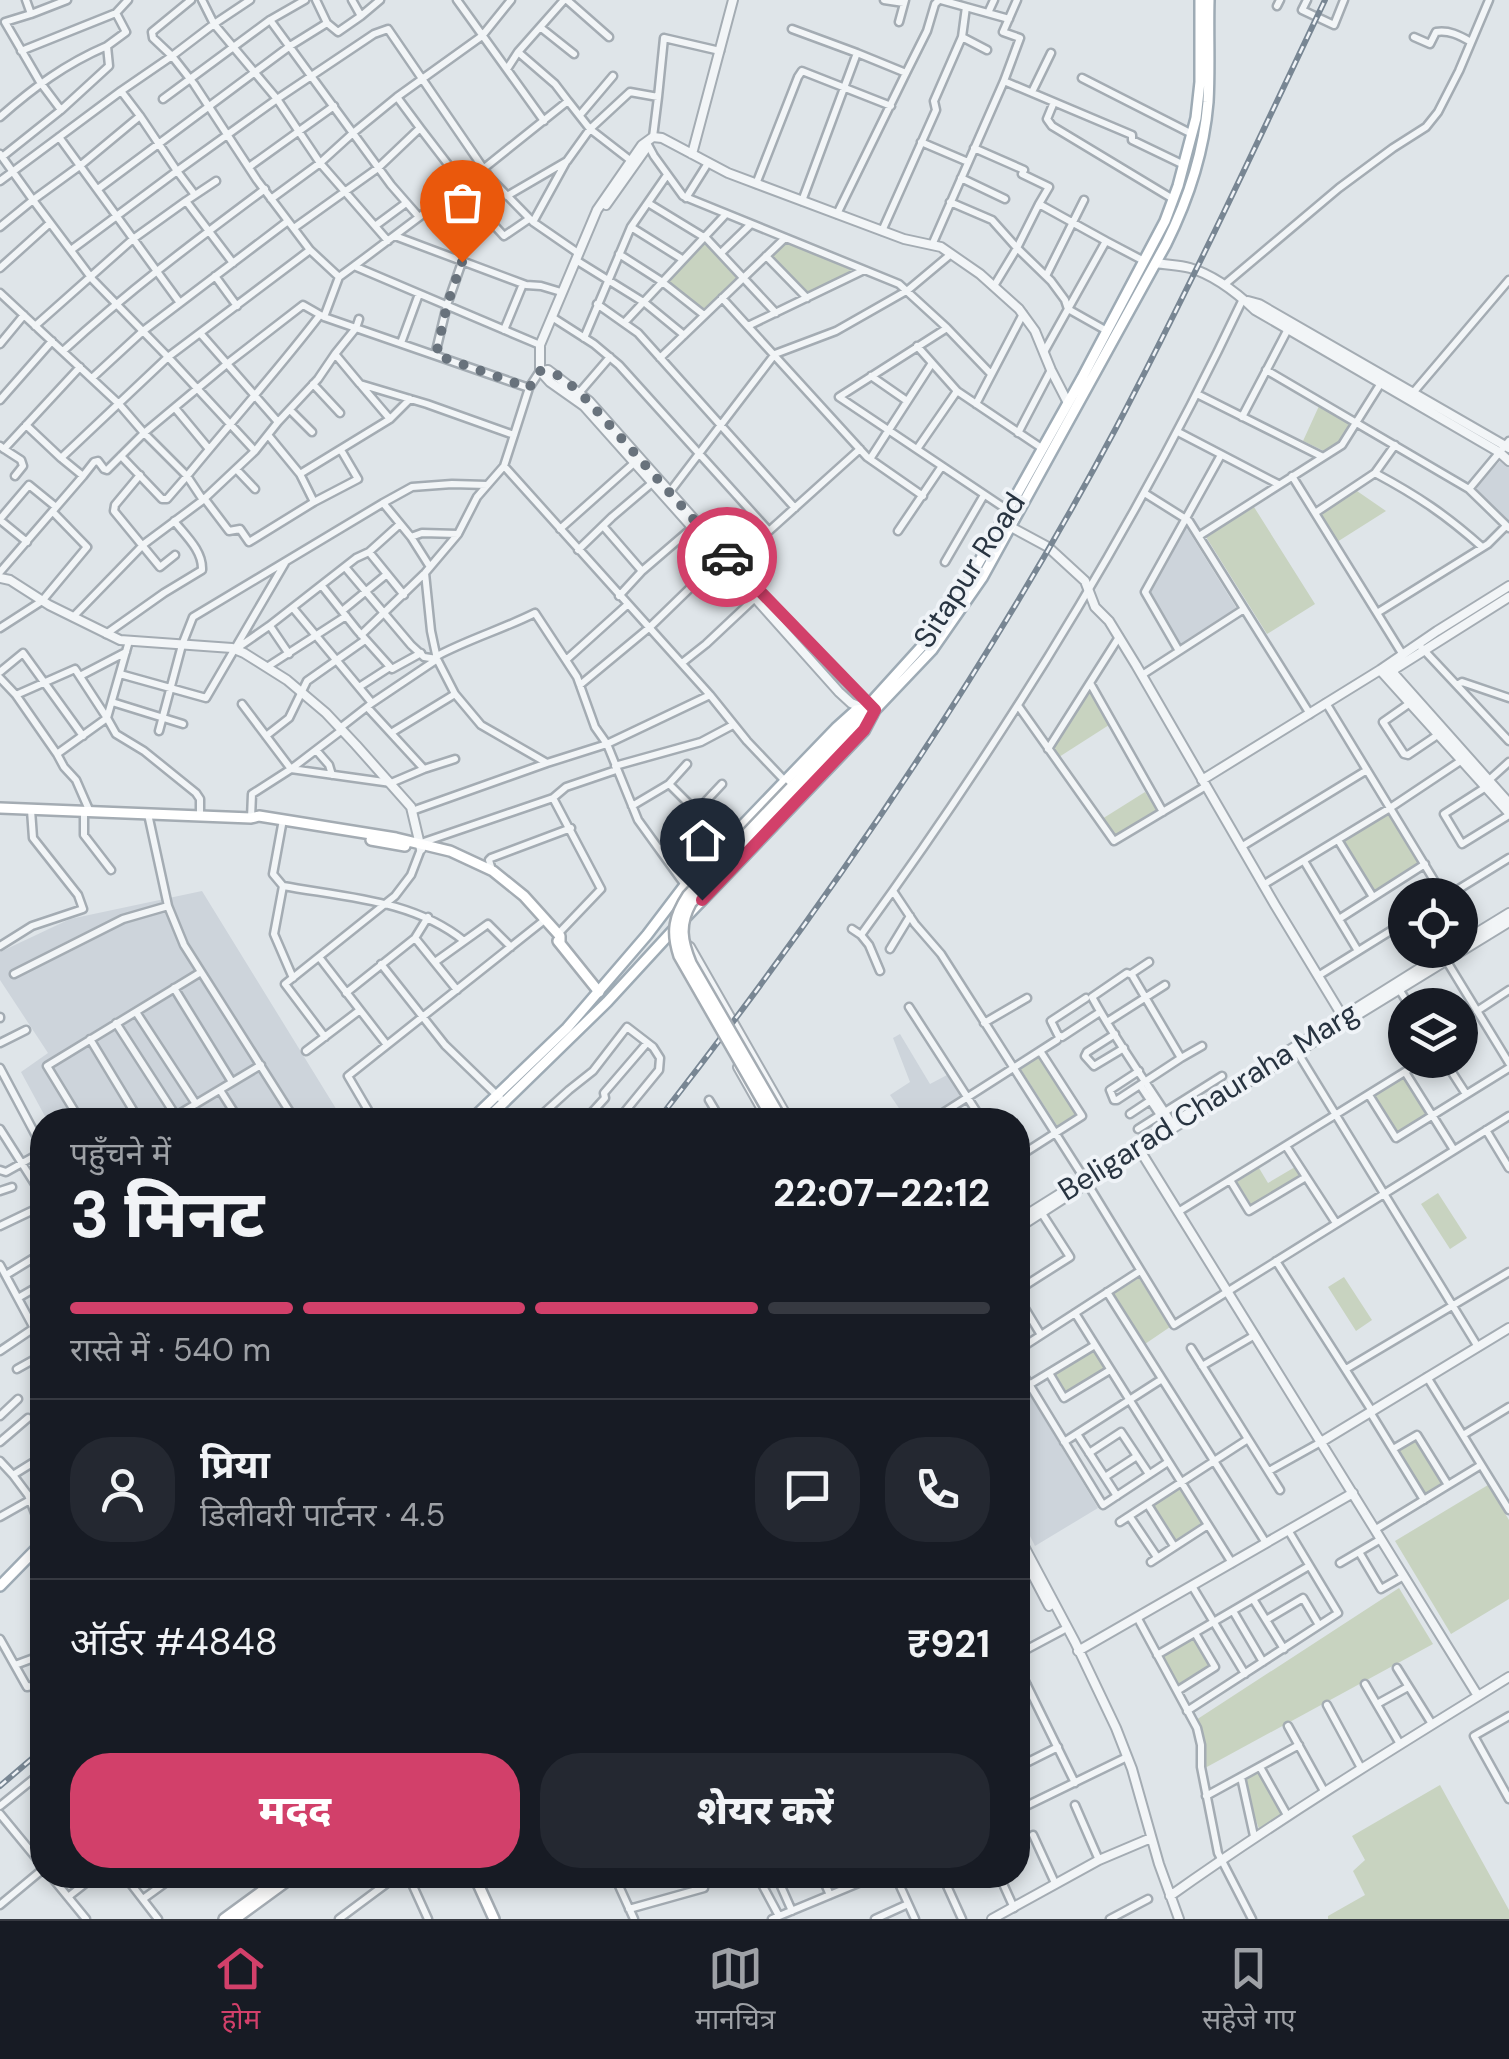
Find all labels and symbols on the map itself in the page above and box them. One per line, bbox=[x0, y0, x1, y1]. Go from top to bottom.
pin bbox=[420, 160, 505, 263]
street label: Sitapur Road bbox=[904, 485, 1034, 655]
courier bbox=[677, 507, 777, 607]
pin bbox=[660, 798, 745, 901]
street label: Beligarad Chauraha Marg bbox=[1051, 993, 1365, 1209]

